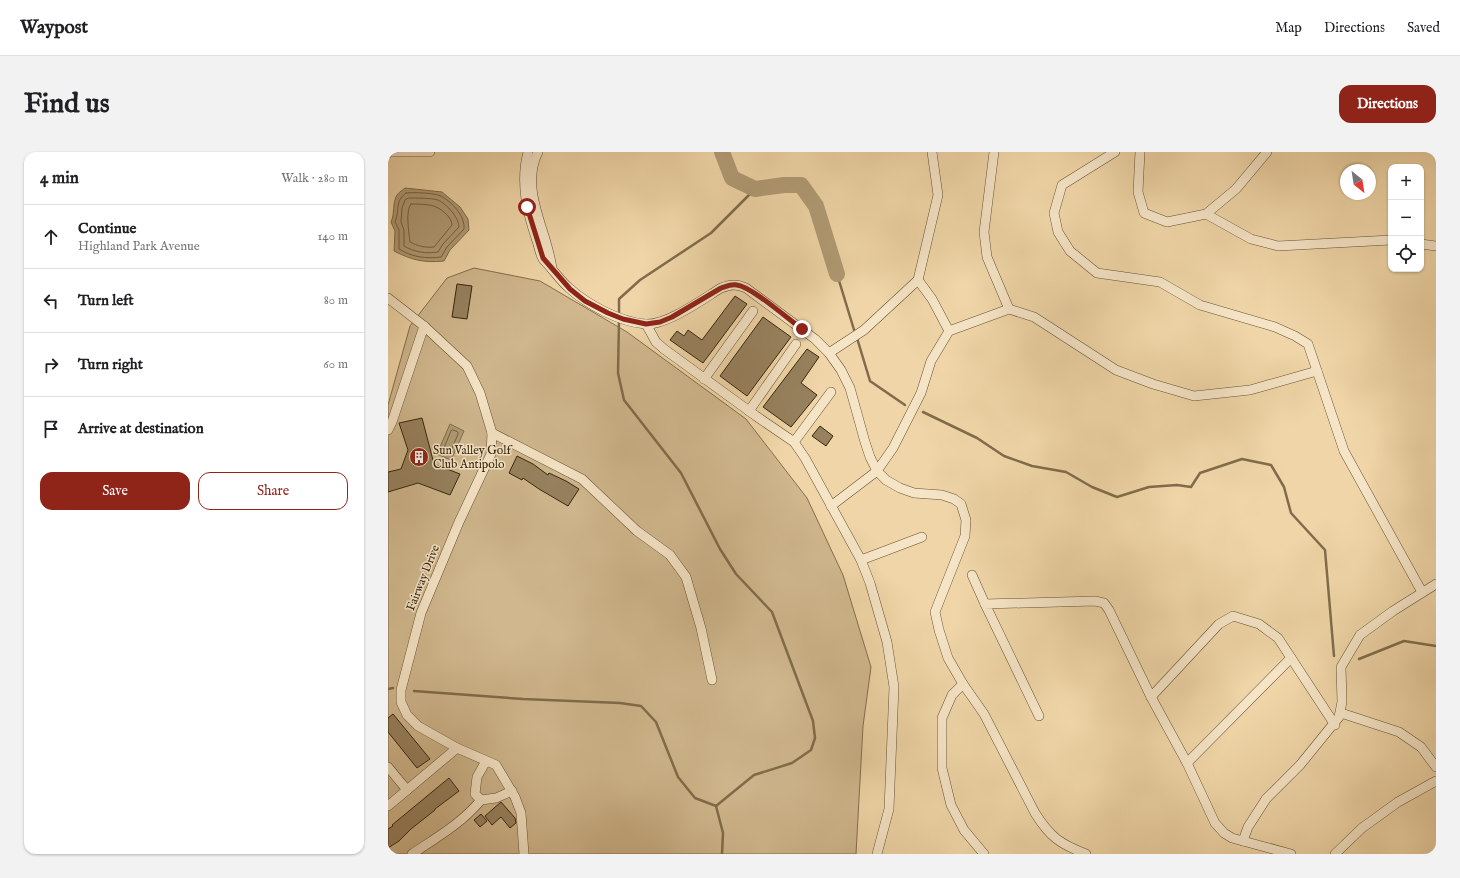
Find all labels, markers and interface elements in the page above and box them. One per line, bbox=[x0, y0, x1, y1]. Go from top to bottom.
text: Waypost bbox=[20, 16, 88, 40]
text: Map bbox=[1275, 19, 1302, 37]
text: Directions bbox=[1324, 19, 1385, 37]
text: Saved bbox=[1407, 19, 1440, 37]
button: Directions bbox=[1339, 85, 1436, 123]
text: Find us bbox=[24, 87, 110, 122]
north arrow bbox=[1340, 164, 1376, 200]
map controls bbox=[1388, 164, 1424, 272]
button: + bbox=[1388, 164, 1424, 200]
text: 4 min bbox=[40, 168, 79, 189]
text: Walk · 280 m bbox=[281, 170, 348, 187]
route start bbox=[518, 198, 536, 216]
button: − bbox=[1388, 200, 1424, 236]
text: Continue bbox=[78, 219, 136, 238]
icon: ahead bbox=[40, 226, 62, 248]
text: 140 m bbox=[318, 228, 348, 245]
button: locate bbox=[1388, 236, 1424, 272]
text: Highland Park Avenue bbox=[78, 238, 200, 255]
icon: left bbox=[40, 290, 62, 312]
text: Turn left bbox=[78, 291, 134, 310]
text: 80 m bbox=[324, 292, 348, 309]
route end bbox=[793, 320, 811, 338]
icon: right bbox=[40, 354, 62, 376]
text: Turn right bbox=[78, 355, 143, 374]
text: 60 m bbox=[323, 356, 348, 373]
icon: arrive bbox=[40, 418, 62, 440]
text: Arrive at destination bbox=[78, 419, 204, 438]
place label: Sun Valley Golf Club Antipolo bbox=[433, 443, 513, 473]
building icon: Sun Valley Golf Club Antipolo bbox=[408, 446, 430, 468]
button: Save bbox=[40, 472, 190, 510]
button: Share bbox=[198, 472, 348, 510]
street label: Fairway Drive bbox=[403, 542, 443, 613]

